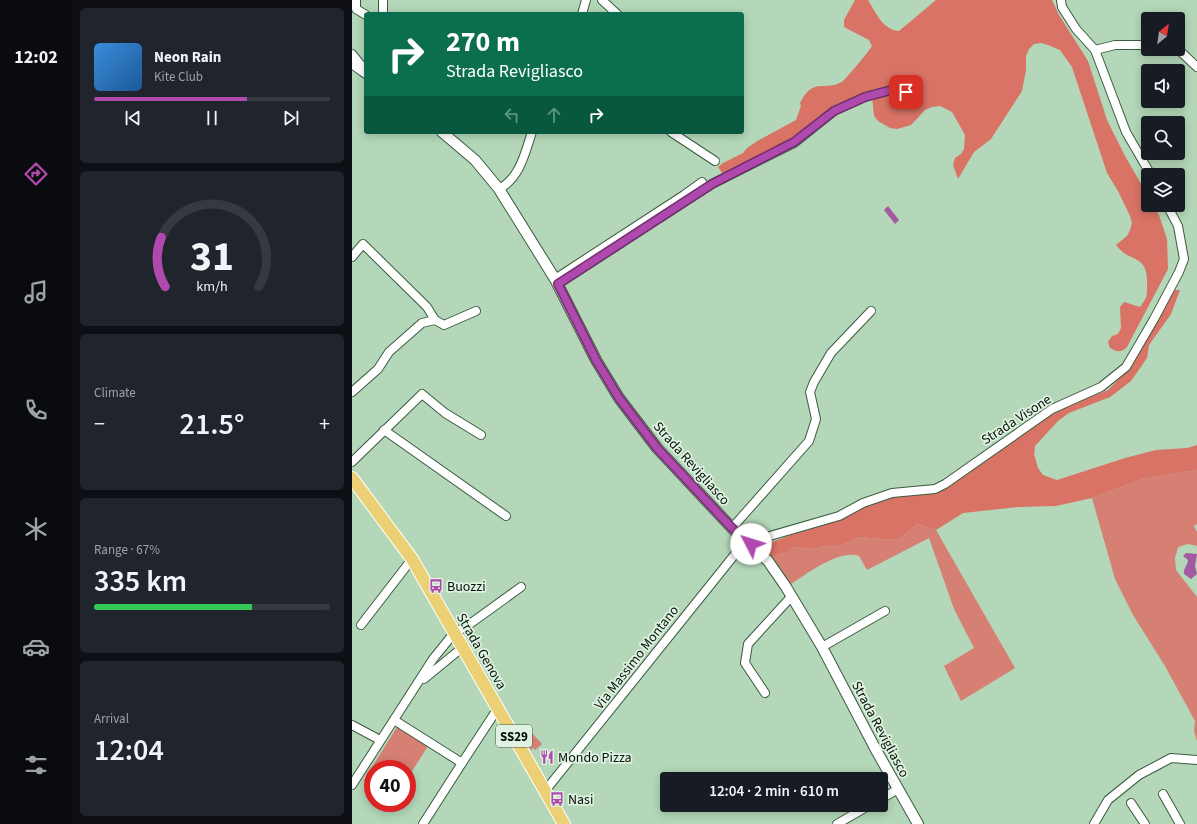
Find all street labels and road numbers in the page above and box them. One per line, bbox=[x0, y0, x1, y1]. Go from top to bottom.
street label: Strada Visone bbox=[978, 390, 1055, 450]
street label: Strada Revigliasco bbox=[648, 417, 734, 510]
street label: Via Massimo Montano bbox=[590, 601, 684, 714]
street label: Strada Genova bbox=[451, 610, 511, 693]
street label: Strada Revigliasco bbox=[846, 678, 914, 781]
road number: SS29 bbox=[496, 725, 532, 747]

